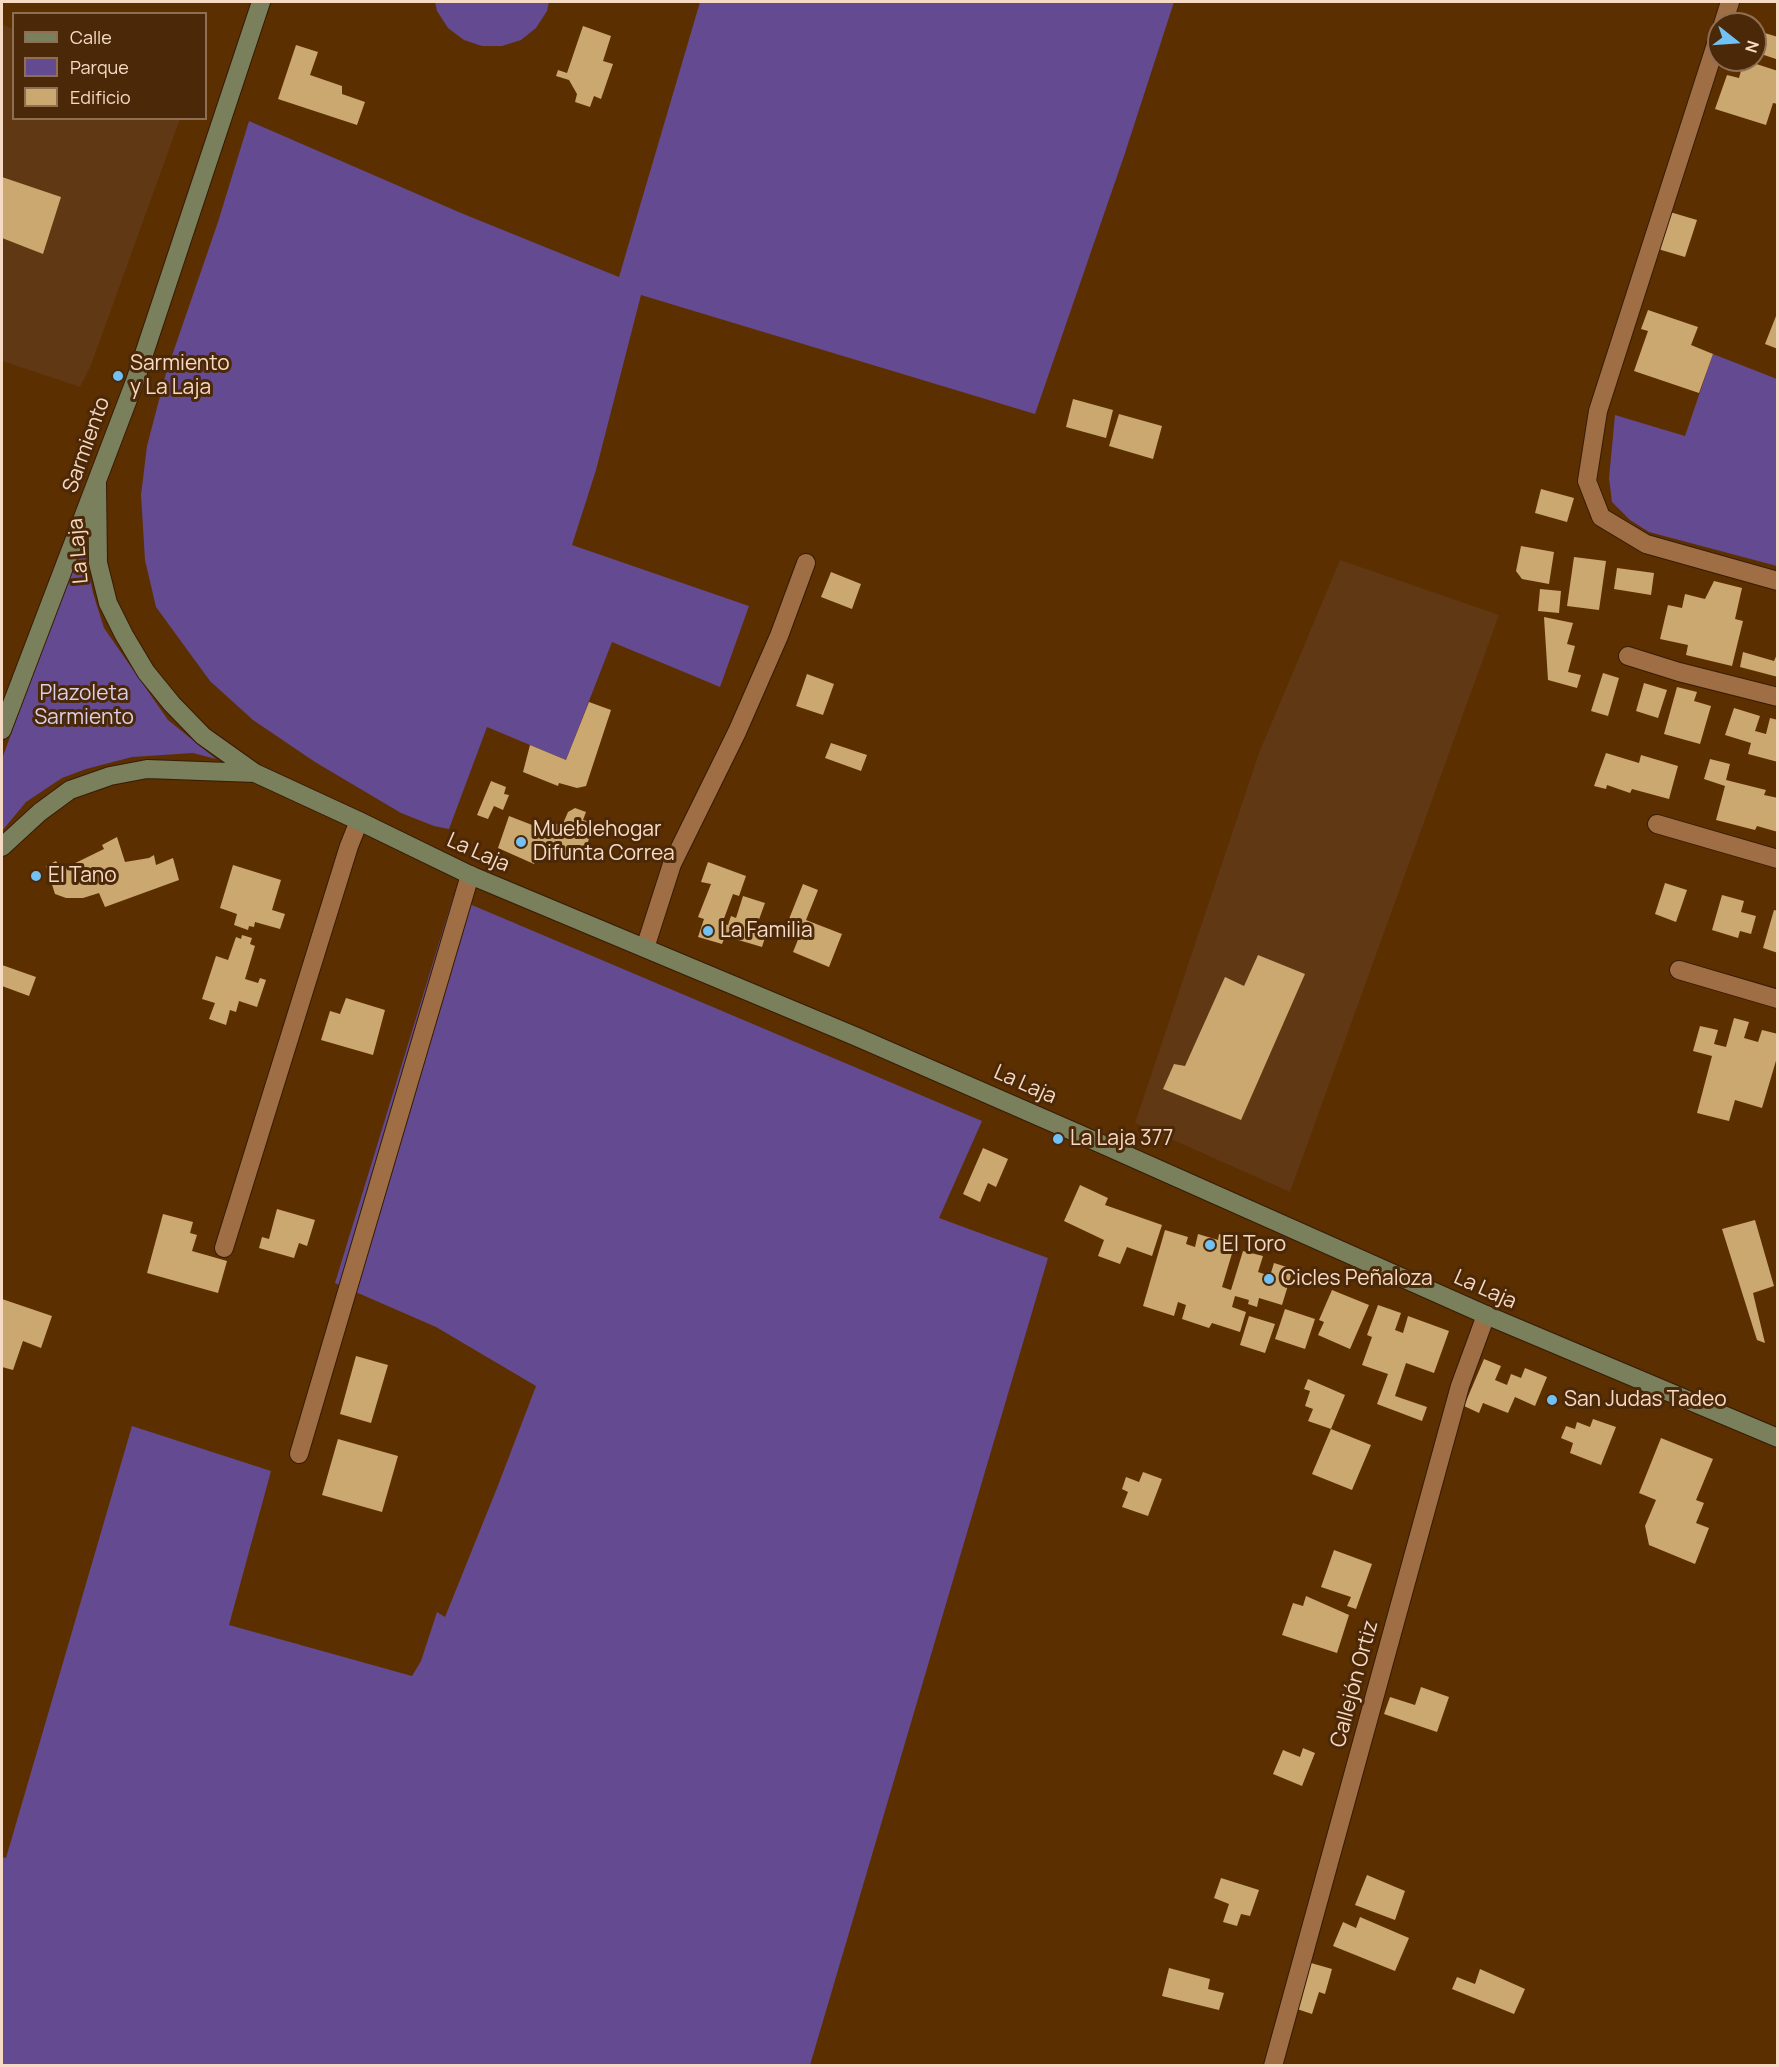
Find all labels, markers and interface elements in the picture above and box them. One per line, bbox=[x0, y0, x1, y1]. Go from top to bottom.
legend bbox=[12, 12, 207, 120]
north arrow bbox=[1707, 12, 1767, 72]
text: Calle bbox=[70, 25, 112, 49]
text: N bbox=[1740, 38, 1765, 55]
text: Parque bbox=[70, 55, 129, 79]
text: Edificio bbox=[70, 85, 131, 109]
place label: Sarmiento y La Laja bbox=[130, 351, 230, 401]
marker: Sarmiento y La Laja bbox=[111, 369, 125, 383]
street label: Sarmiento bbox=[58, 394, 116, 496]
street label: La Laja bbox=[64, 517, 94, 585]
park label: Plazoleta Sarmiento bbox=[34, 681, 134, 731]
place label: Mueblehogar Difunta Correa bbox=[533, 817, 675, 867]
street label: La Laja bbox=[443, 828, 513, 878]
marker: Mueblehogar Difunta Correa bbox=[514, 835, 528, 849]
place label: El Tano bbox=[48, 863, 117, 889]
marker: El Tano bbox=[29, 869, 43, 883]
place label: La Familia bbox=[720, 918, 813, 944]
marker: La Familia bbox=[701, 924, 715, 938]
street label: La Laja bbox=[990, 1060, 1060, 1110]
place label: La Laja 377 bbox=[1070, 1126, 1173, 1152]
marker: La Laja 377 bbox=[1051, 1132, 1065, 1146]
place label: El Toro bbox=[1222, 1232, 1286, 1258]
marker: El Toro bbox=[1203, 1238, 1217, 1252]
street label: La Laja bbox=[1450, 1265, 1520, 1315]
place label: Cicles Peñaloza bbox=[1281, 1266, 1433, 1292]
marker: Cicles Peñaloza bbox=[1262, 1272, 1276, 1286]
place label: San Judas Tadeo bbox=[1564, 1387, 1727, 1413]
marker: San Judas Tadeo bbox=[1545, 1393, 1559, 1407]
street label: Callejón Ortiz bbox=[1326, 1618, 1384, 1750]

